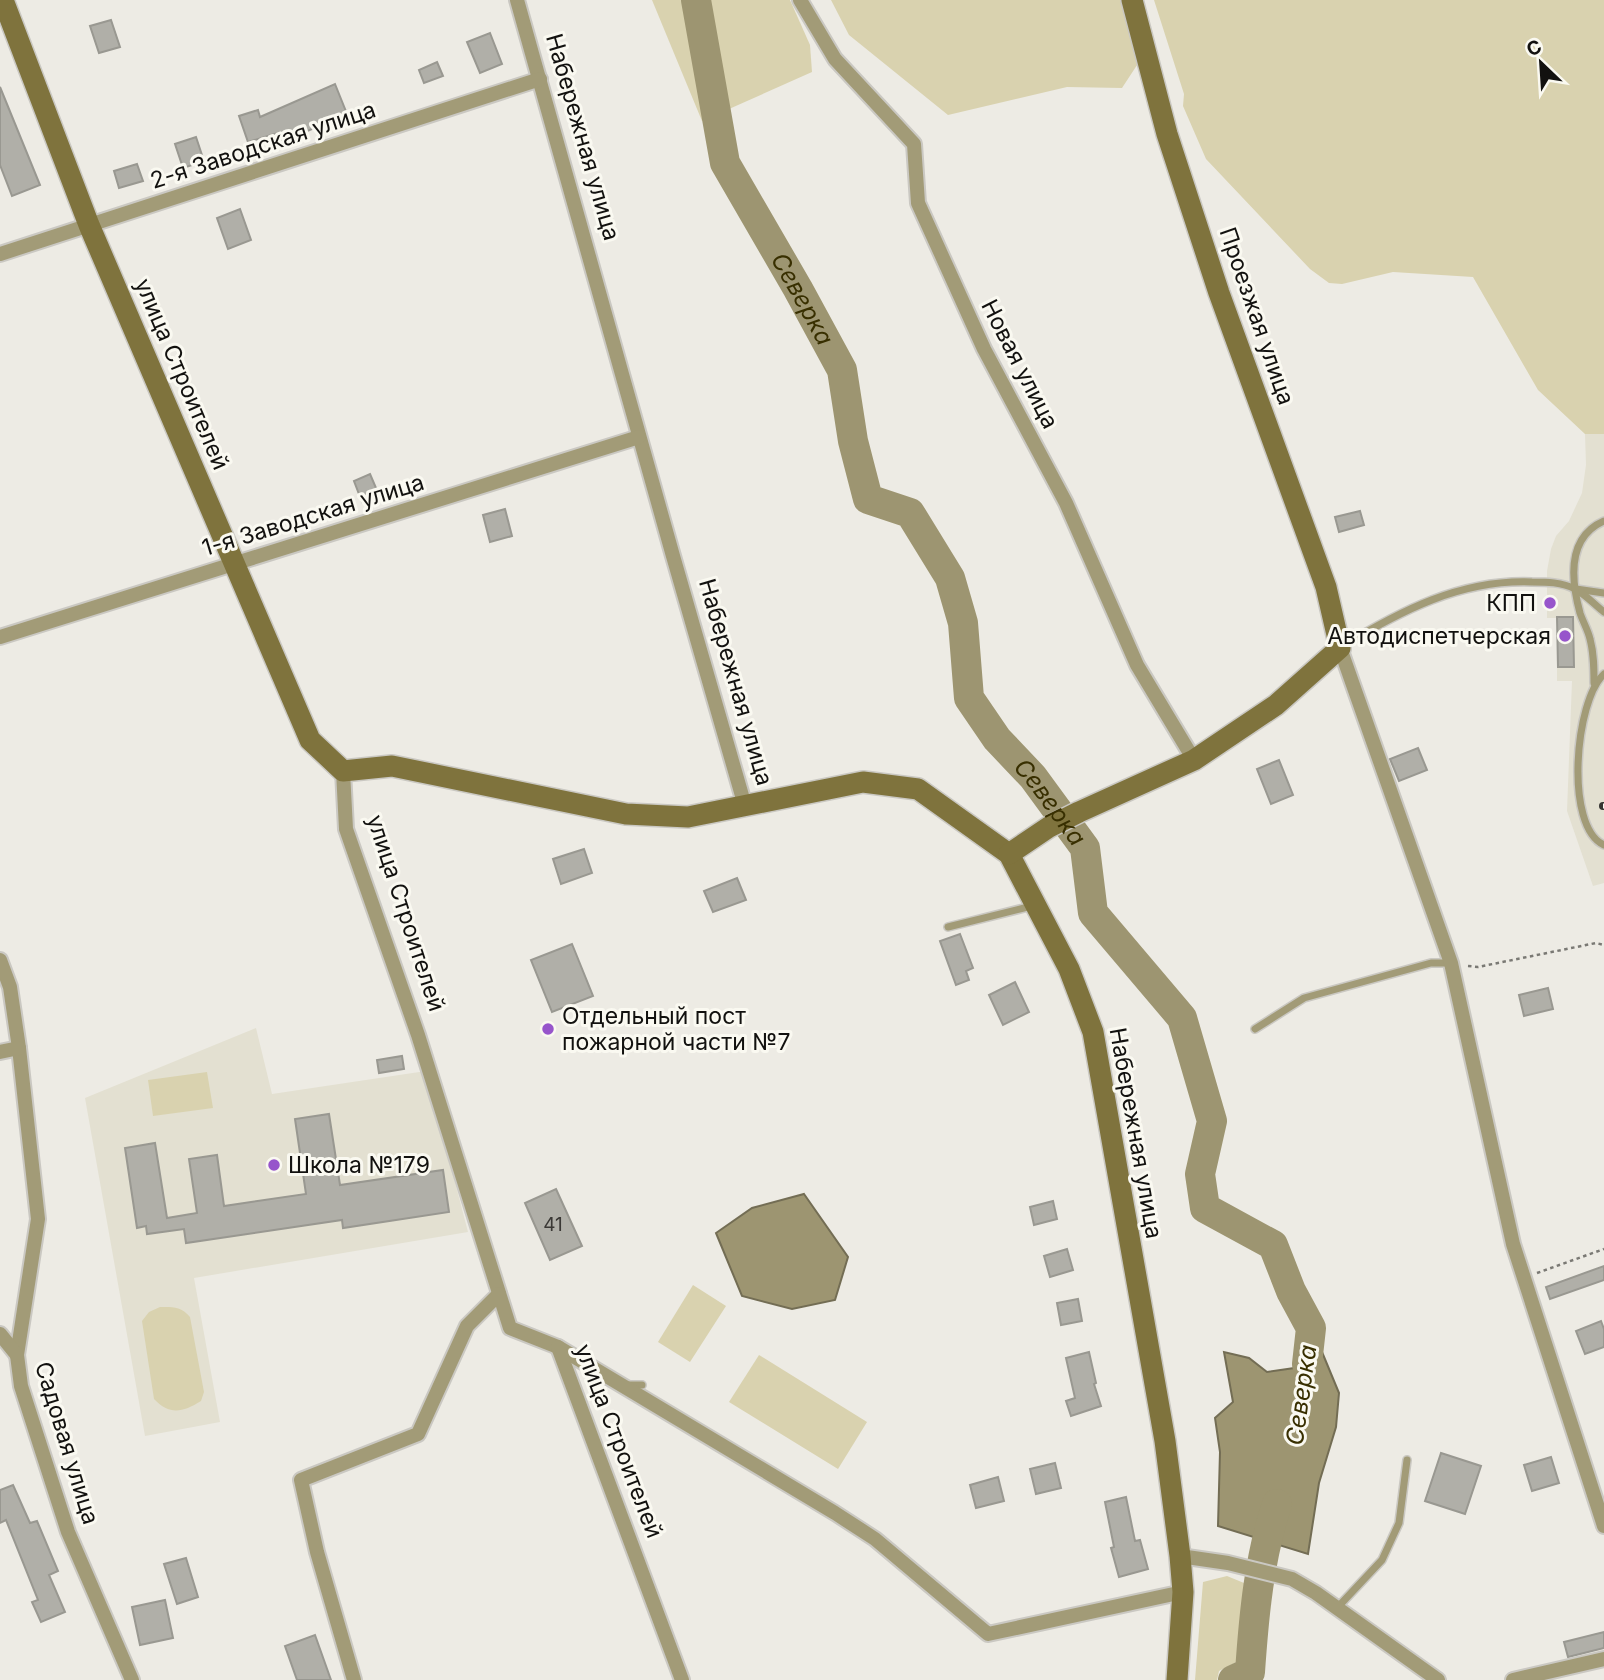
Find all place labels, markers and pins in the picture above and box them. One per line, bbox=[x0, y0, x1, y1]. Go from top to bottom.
place label: КПП bbox=[1486, 589, 1536, 617]
marker: КПП bbox=[1542, 595, 1558, 611]
place label: Автодиспетчерская bbox=[1327, 622, 1551, 650]
marker: Автодиспетчерская bbox=[1557, 628, 1573, 644]
place label: Отдельный пост пожарной части №7 bbox=[562, 1002, 791, 1056]
marker: Отдельный пост пожарной части №7 bbox=[540, 1021, 556, 1037]
place label: Школа №179 bbox=[288, 1151, 430, 1179]
marker: Школа №179 bbox=[266, 1157, 282, 1173]

